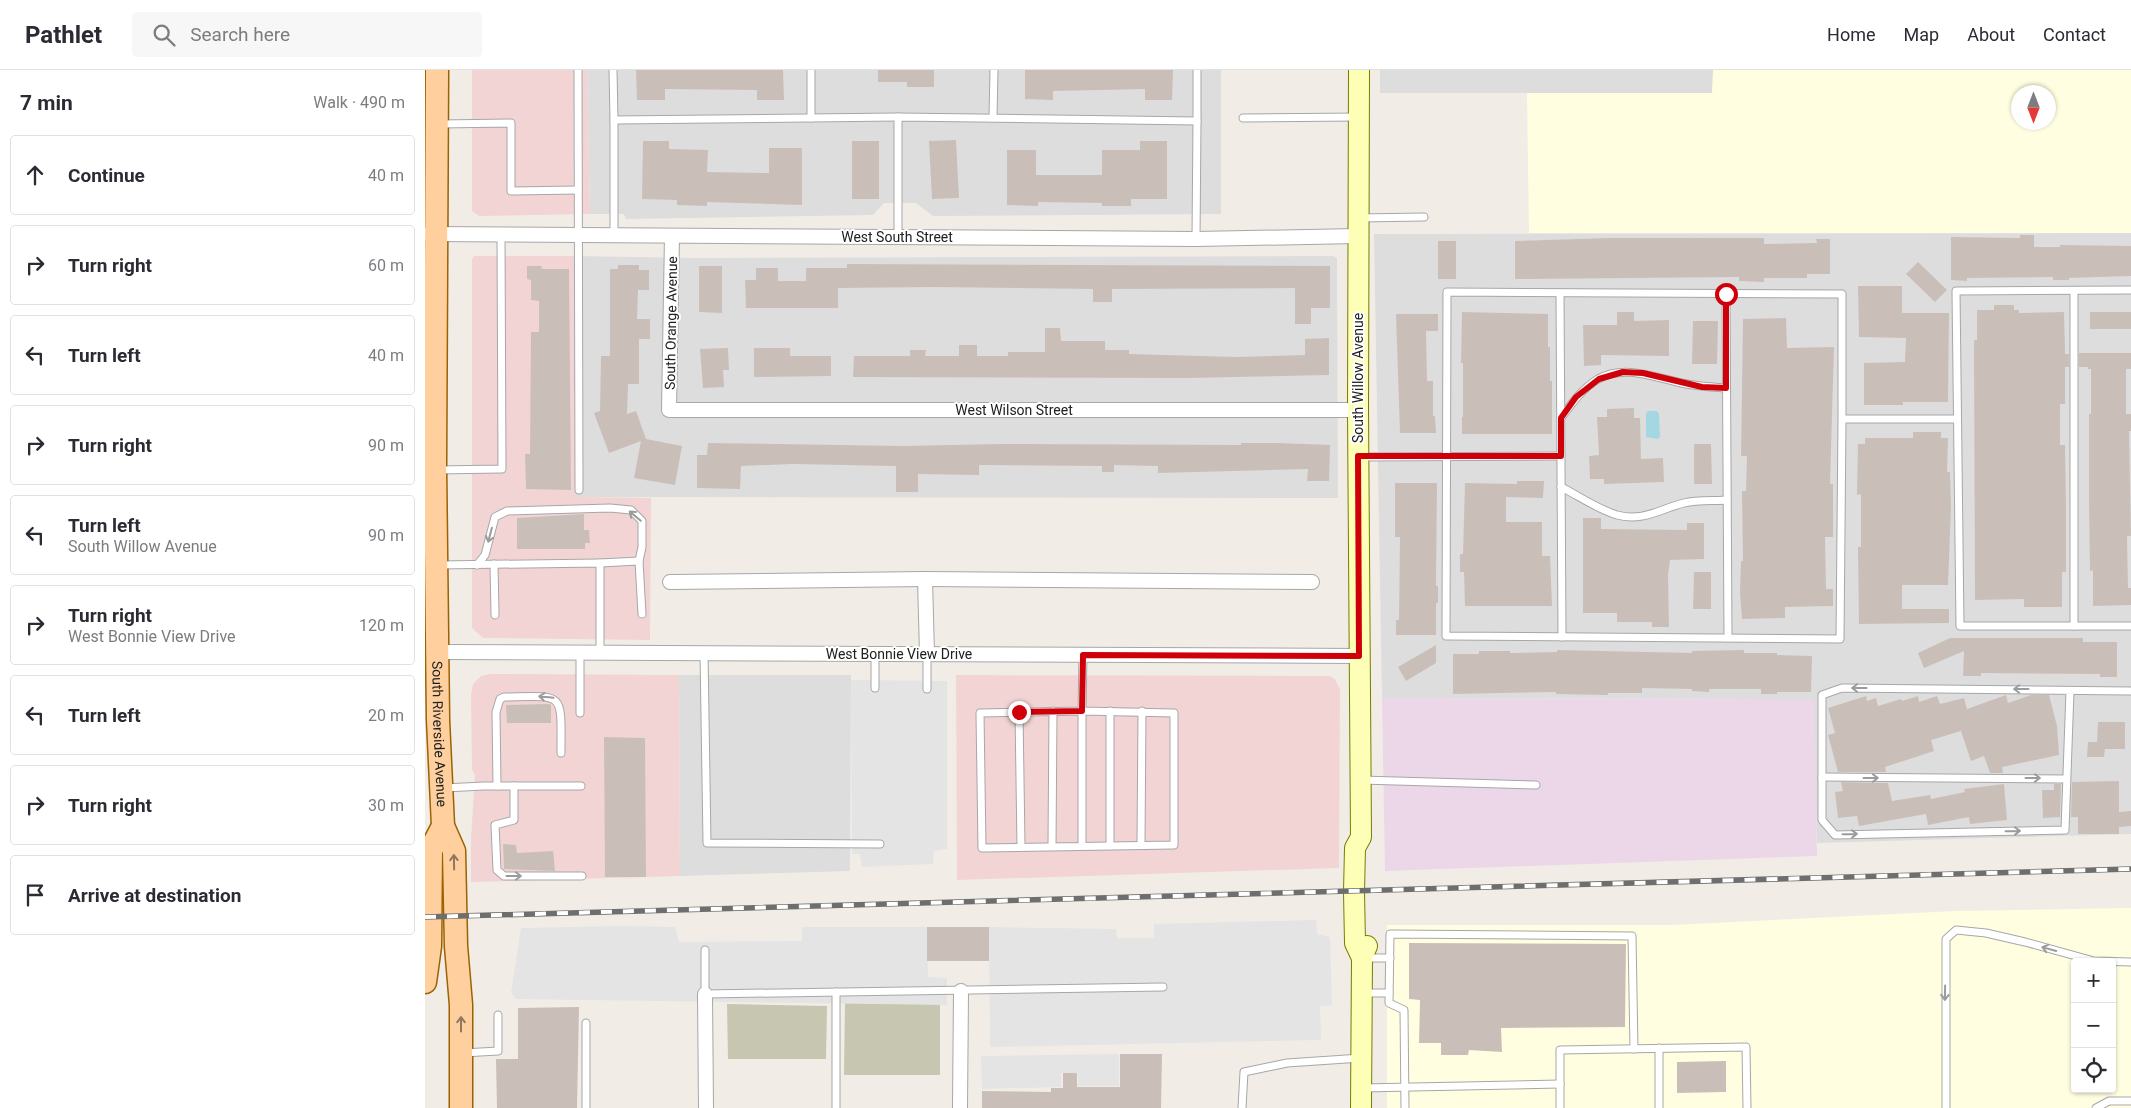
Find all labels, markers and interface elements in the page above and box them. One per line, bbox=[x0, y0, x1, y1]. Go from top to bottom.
search box bbox=[132, 12, 482, 57]
text: Pathlet bbox=[25, 21, 102, 49]
icon: search bbox=[150, 21, 178, 49]
text: Search here bbox=[190, 23, 290, 46]
text: Home bbox=[1827, 24, 1876, 45]
text: Map bbox=[1904, 24, 1939, 45]
text: About bbox=[1967, 24, 2015, 45]
text: Contact bbox=[2043, 24, 2106, 45]
north arrow bbox=[2011, 85, 2056, 130]
text: 7 min bbox=[20, 91, 73, 115]
text: Walk · 490 m bbox=[313, 93, 405, 112]
icon: ahead bbox=[21, 161, 49, 189]
text: Continue bbox=[68, 164, 145, 187]
text: 40 m bbox=[368, 166, 404, 185]
street label: West South Street bbox=[841, 229, 953, 245]
icon: right bbox=[21, 251, 49, 279]
text: Turn right bbox=[68, 254, 152, 277]
text: 60 m bbox=[368, 256, 404, 275]
street label: South Orange Avenue bbox=[662, 256, 680, 390]
route start bbox=[1715, 283, 1738, 306]
street label: South Willow Avenue bbox=[1350, 313, 1366, 443]
icon: left bbox=[21, 341, 49, 369]
text: Turn left bbox=[68, 344, 141, 367]
text: 40 m bbox=[368, 346, 404, 365]
street label: West Wilson Street bbox=[955, 402, 1073, 418]
icon: right bbox=[21, 431, 49, 459]
text: Turn right bbox=[68, 434, 152, 457]
text: 90 m bbox=[368, 436, 404, 455]
one-way arrow bbox=[629, 510, 642, 521]
text: Turn left bbox=[68, 514, 141, 537]
icon: left bbox=[21, 521, 49, 549]
text: 90 m bbox=[368, 526, 404, 545]
one-way arrow bbox=[485, 527, 494, 543]
text: South Willow Avenue bbox=[68, 537, 217, 556]
text: Turn right bbox=[68, 604, 152, 627]
icon: right bbox=[21, 611, 49, 639]
text: 120 m bbox=[359, 616, 404, 635]
text: West Bonnie View Drive bbox=[68, 627, 236, 646]
street label: West Bonnie View Drive bbox=[826, 646, 972, 662]
street label: South Riverside Avenue bbox=[429, 661, 450, 807]
one-way arrow bbox=[1851, 683, 1868, 693]
one-way arrow bbox=[2014, 684, 2030, 694]
one-way arrow bbox=[538, 692, 554, 702]
icon: left bbox=[21, 701, 49, 729]
route end bbox=[1008, 701, 1031, 724]
text: Turn left bbox=[68, 704, 141, 727]
text: 20 m bbox=[368, 706, 404, 725]
one-way arrow bbox=[1863, 773, 1879, 782]
one-way arrow bbox=[2025, 773, 2041, 783]
icon: right bbox=[21, 791, 49, 819]
text: Turn right bbox=[68, 794, 152, 817]
text: 30 m bbox=[368, 796, 404, 815]
one-way arrow bbox=[2004, 826, 2021, 836]
one-way arrow bbox=[1842, 829, 1858, 839]
one-way arrow bbox=[449, 854, 459, 870]
one-way arrow bbox=[506, 871, 522, 881]
icon: arrive bbox=[21, 881, 49, 909]
text: Arrive at destination bbox=[68, 884, 241, 907]
one-way arrow bbox=[2041, 943, 2057, 953]
map controls bbox=[2071, 958, 2116, 1093]
button: + bbox=[2071, 958, 2116, 1003]
one-way arrow bbox=[1940, 984, 1950, 1000]
button: − bbox=[2071, 1003, 2116, 1048]
one-way arrow bbox=[456, 1017, 466, 1033]
button: locate bbox=[2071, 1048, 2116, 1093]

